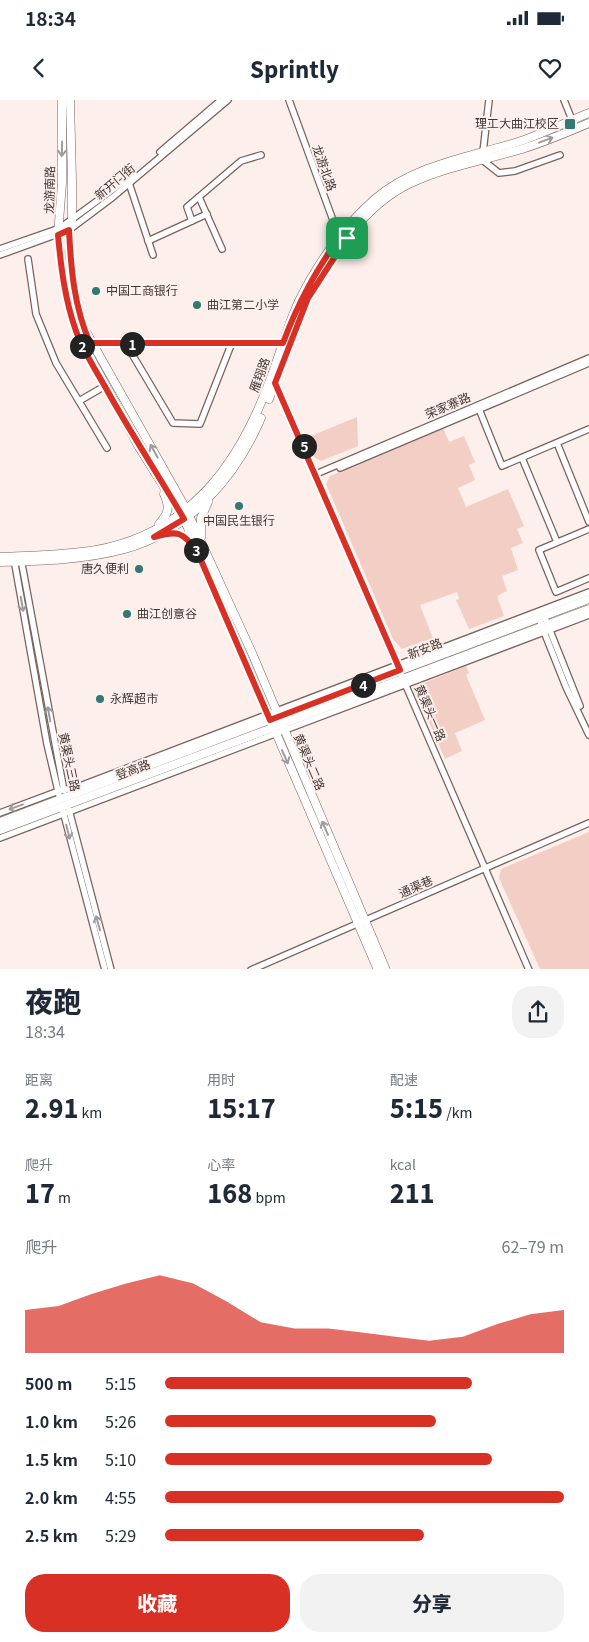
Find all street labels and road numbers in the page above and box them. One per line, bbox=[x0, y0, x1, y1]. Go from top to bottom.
street label: 龙游北路 bbox=[309, 142, 342, 193]
street label: 新开门街 bbox=[90, 159, 138, 203]
street label: 龙游南路 bbox=[40, 166, 57, 214]
street label: 雁翔路 bbox=[244, 355, 273, 394]
street label: 荣家寨路 bbox=[422, 387, 473, 422]
street label: 新安路 bbox=[405, 633, 444, 662]
street label: 黄渠头一路 bbox=[412, 681, 451, 743]
street label: 黄渠头二路 bbox=[291, 730, 330, 792]
street label: 黄渠头三路 bbox=[56, 731, 85, 793]
street label: 登高路 bbox=[113, 754, 152, 783]
street label: 通渠巷 bbox=[395, 871, 435, 901]

